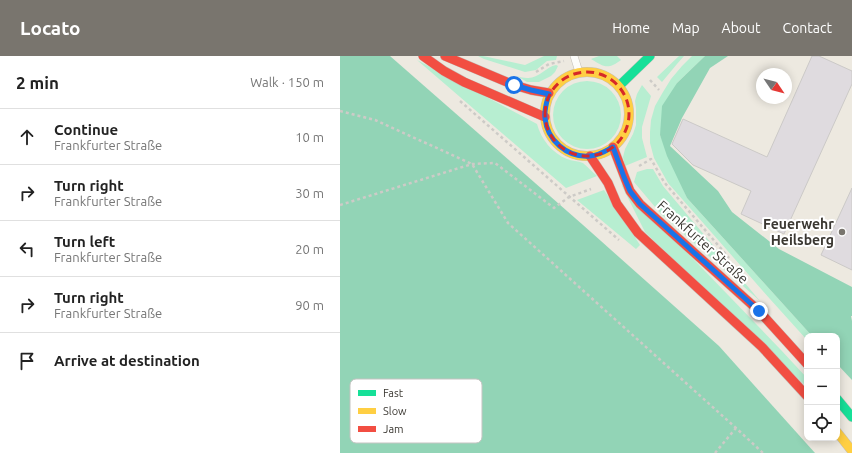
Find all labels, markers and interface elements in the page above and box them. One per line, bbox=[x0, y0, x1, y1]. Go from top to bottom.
text: Locato bbox=[20, 17, 81, 39]
text: Home bbox=[612, 20, 650, 36]
text: Map bbox=[672, 20, 700, 36]
text: About bbox=[722, 20, 761, 36]
text: Contact bbox=[783, 20, 832, 36]
north arrow bbox=[756, 68, 792, 104]
text: 2 min bbox=[16, 73, 59, 92]
text: Walk · 150 m bbox=[250, 75, 324, 89]
route start bbox=[505, 76, 523, 94]
text: Continue bbox=[54, 121, 118, 138]
icon: ahead bbox=[16, 126, 38, 148]
text: 10 m bbox=[295, 130, 324, 144]
text: Frankfurter Straße bbox=[54, 138, 162, 152]
text: Turn right bbox=[54, 177, 124, 194]
icon: right bbox=[16, 182, 38, 204]
text: 30 m bbox=[295, 186, 324, 200]
text: Frankfurter Straße bbox=[54, 194, 162, 208]
street label: Frankfurter Straße bbox=[654, 197, 752, 287]
place label: Feuerwehr Heilsberg bbox=[763, 216, 834, 248]
marker: Feuerwehr Heilsberg bbox=[837, 227, 847, 237]
text: Turn left bbox=[54, 233, 115, 250]
icon: left bbox=[16, 238, 38, 260]
text: 20 m bbox=[295, 242, 324, 256]
text: Frankfurter Straße bbox=[54, 250, 162, 264]
text: Turn right bbox=[54, 289, 124, 306]
icon: right bbox=[16, 294, 38, 316]
text: 90 m bbox=[295, 298, 324, 312]
route end bbox=[750, 302, 768, 320]
text: Frankfurter Straße bbox=[54, 306, 162, 320]
map controls bbox=[804, 333, 840, 441]
button: + bbox=[804, 333, 840, 369]
icon: arrive bbox=[16, 350, 38, 372]
text: Arrive at destination bbox=[54, 352, 200, 369]
button: − bbox=[804, 369, 840, 405]
legend bbox=[350, 379, 482, 443]
text: Fast bbox=[383, 387, 404, 399]
text: Slow bbox=[383, 405, 407, 417]
button: locate bbox=[804, 405, 840, 441]
text: Jam bbox=[383, 423, 404, 435]

